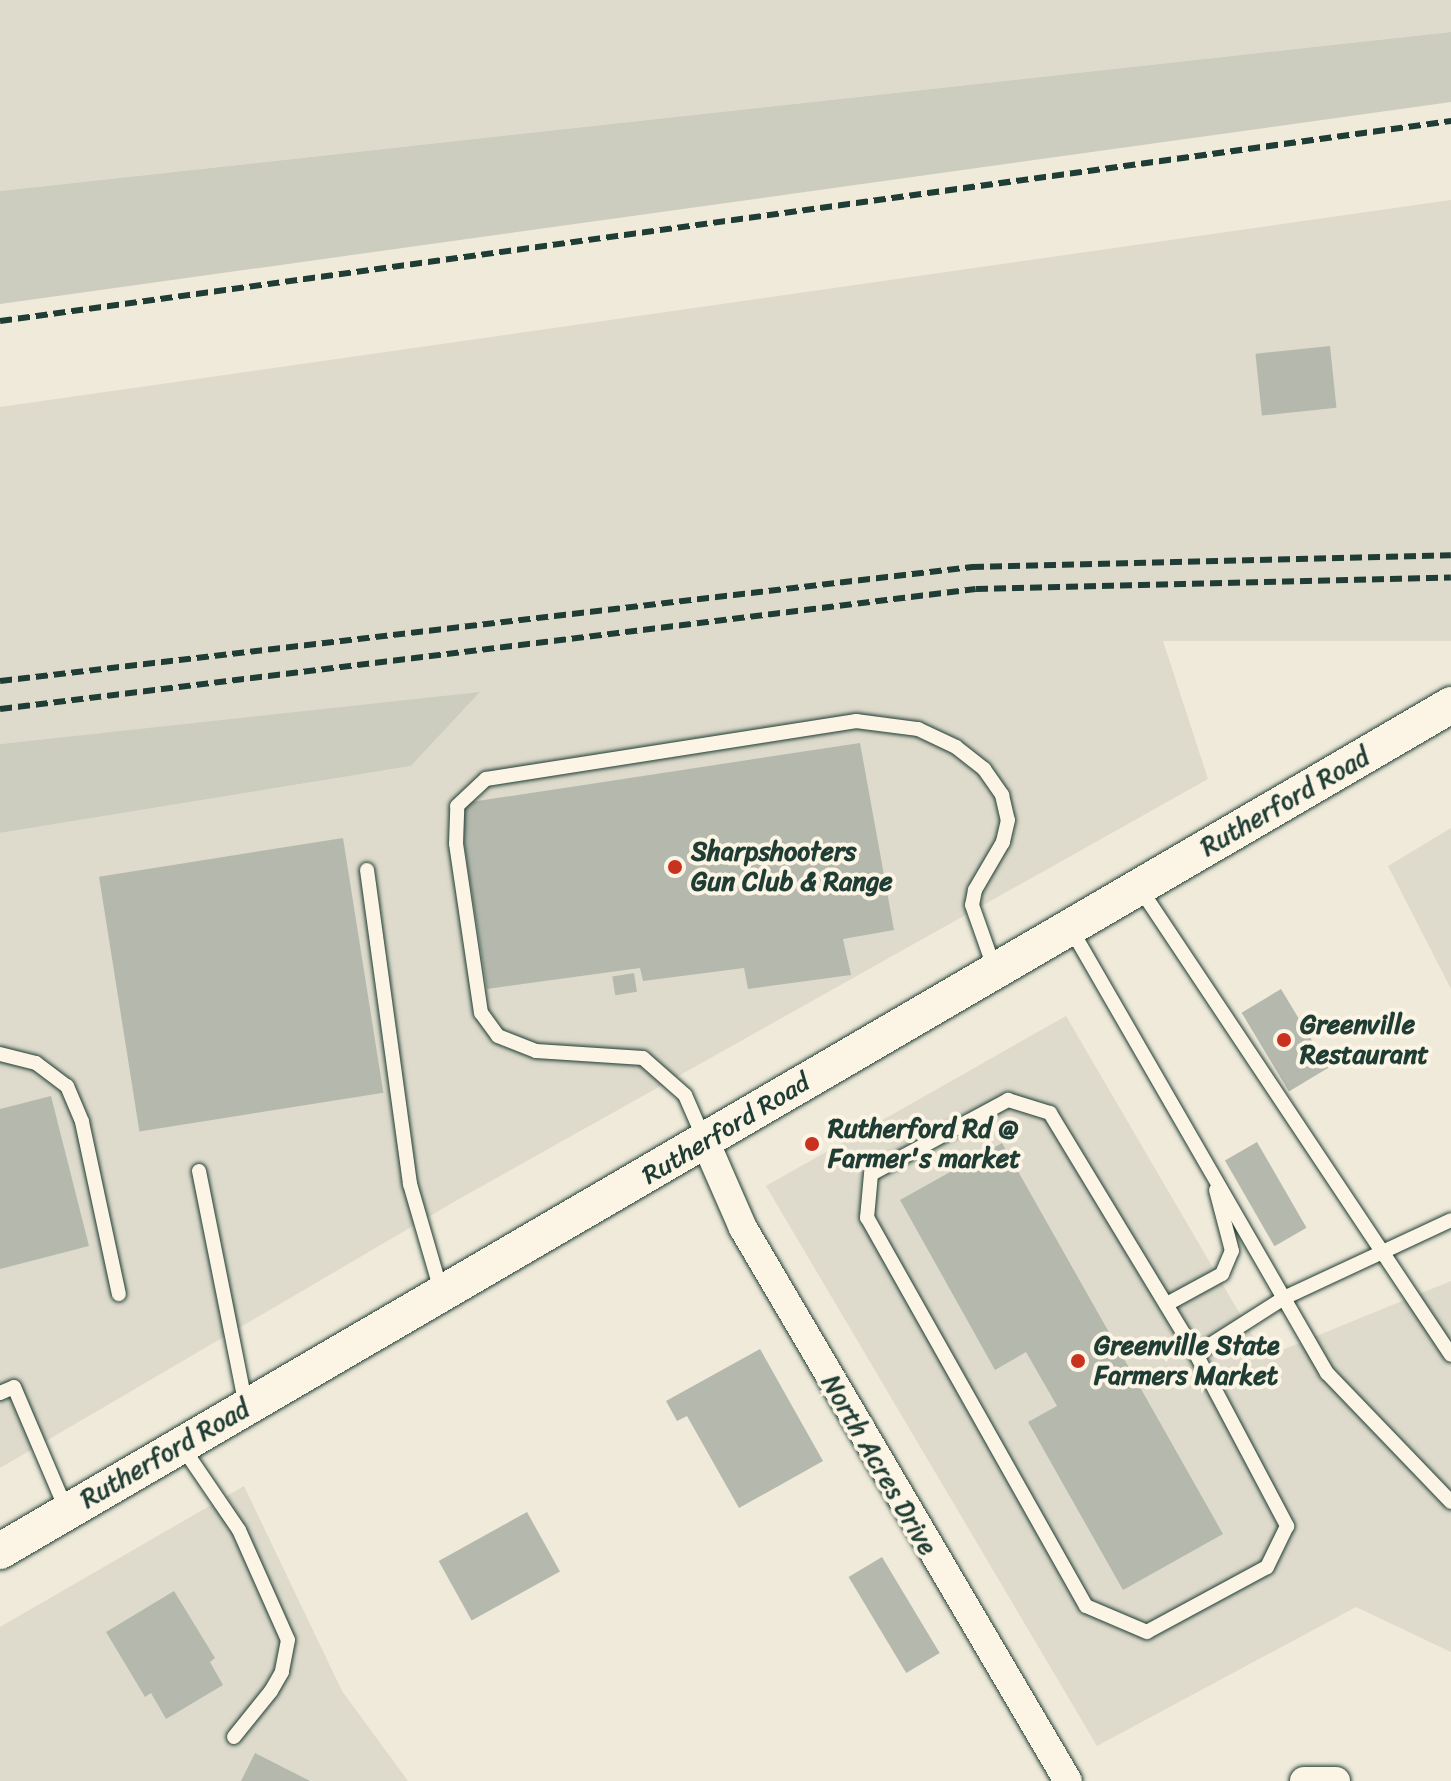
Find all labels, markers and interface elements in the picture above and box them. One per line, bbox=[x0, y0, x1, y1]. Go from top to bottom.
street label: Rutherford Road bbox=[1195, 741, 1375, 863]
place label: Sharpshooters Gun Club & Range bbox=[691, 836, 893, 898]
marker: Sharpshooters Gun Club & Range bbox=[666, 858, 684, 876]
place label: Greenville Restaurant bbox=[1300, 1009, 1429, 1070]
marker: Greenville Restaurant bbox=[1275, 1031, 1293, 1049]
street label: Rutherford Road bbox=[637, 1067, 815, 1191]
place label: Rutherford Rd @ Farmer's market bbox=[828, 1113, 1021, 1174]
marker: Rutherford Rd @ Farmer's market bbox=[803, 1135, 821, 1153]
place label: Greenville State Farmers Market bbox=[1094, 1330, 1281, 1392]
marker: Greenville State Farmers Market bbox=[1069, 1352, 1087, 1370]
street label: North Acres Drive bbox=[815, 1369, 943, 1561]
street label: Rutherford Road bbox=[75, 1393, 255, 1515]

